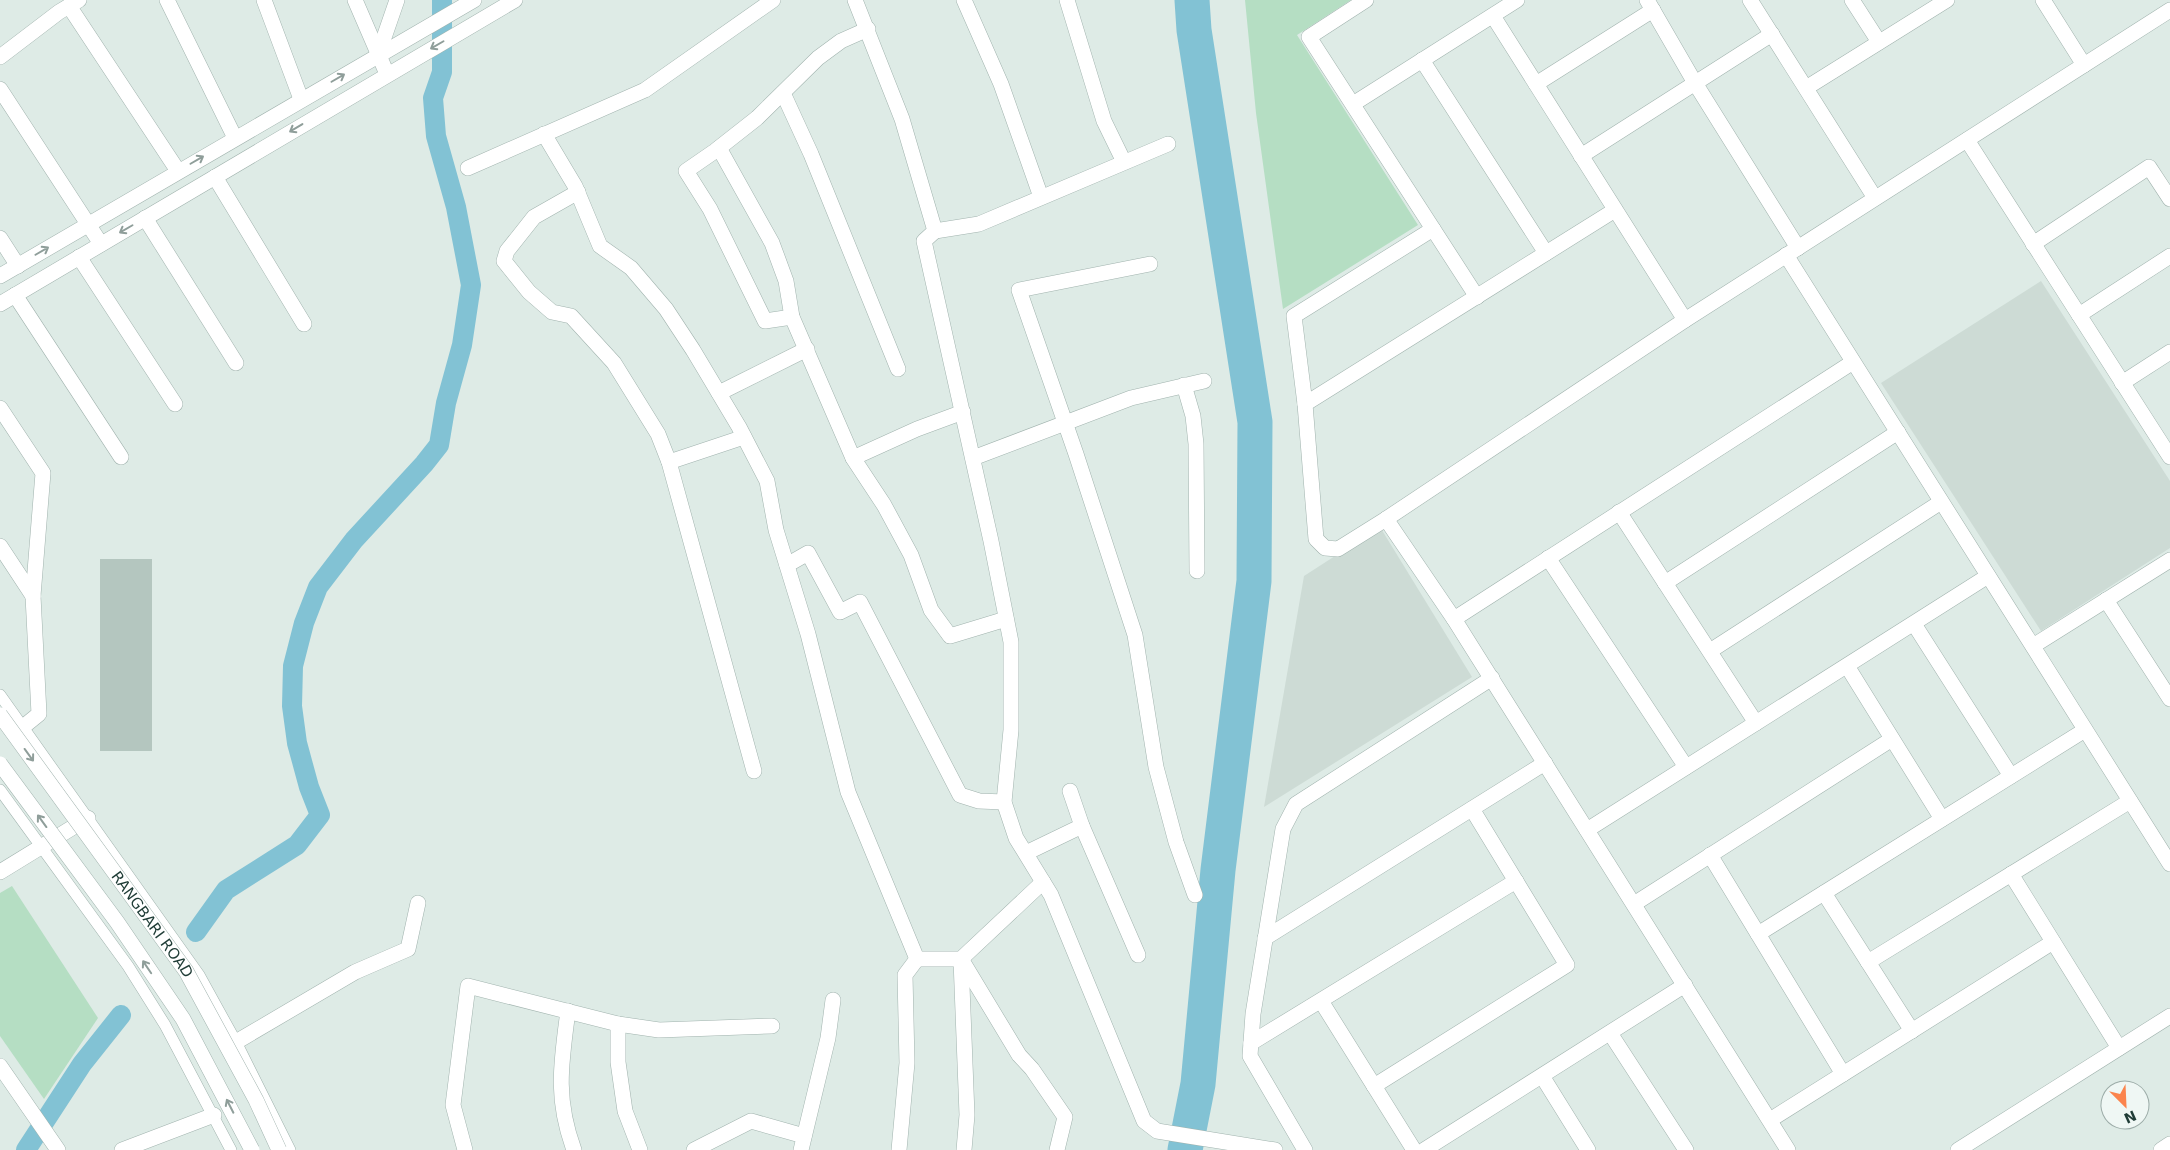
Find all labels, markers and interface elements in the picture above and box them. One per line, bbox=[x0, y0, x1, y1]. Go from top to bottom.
one-way arrow bbox=[431, 41, 445, 51]
one-way arrow bbox=[330, 73, 344, 83]
one-way arrow bbox=[289, 124, 303, 134]
one-way arrow bbox=[190, 155, 204, 165]
one-way arrow bbox=[120, 225, 134, 235]
one-way arrow bbox=[35, 246, 49, 256]
one-way arrow bbox=[24, 748, 34, 762]
one-way arrow bbox=[37, 814, 47, 828]
street label: RANGBARI ROAD bbox=[108, 868, 197, 981]
one-way arrow bbox=[142, 960, 152, 974]
north arrow bbox=[2100, 1080, 2150, 1130]
one-way arrow bbox=[225, 1099, 235, 1114]
text: N bbox=[2122, 1107, 2139, 1127]

